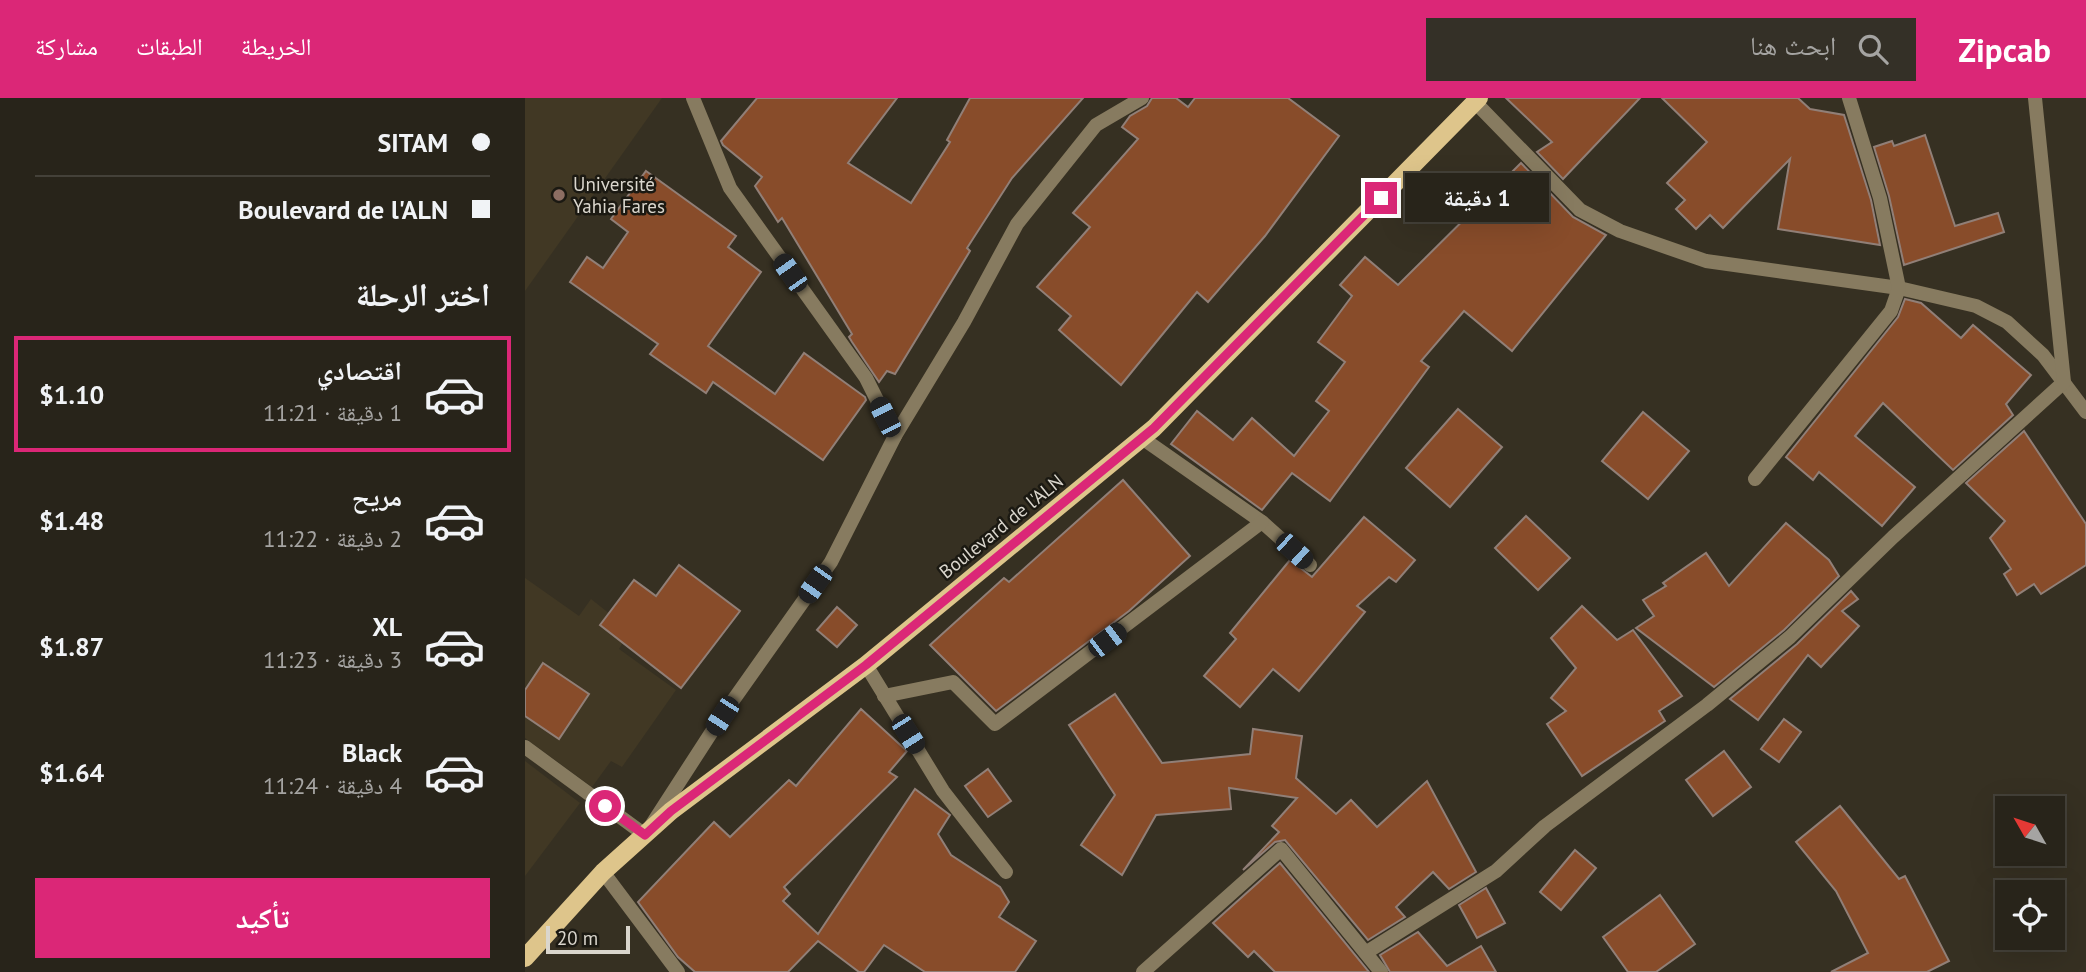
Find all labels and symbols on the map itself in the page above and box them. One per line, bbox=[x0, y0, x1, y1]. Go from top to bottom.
place label: Université Yahia Fares bbox=[573, 172, 665, 218]
callout: 1 دقيقة bbox=[1405, 174, 1549, 222]
route end bbox=[1365, 182, 1397, 214]
marker: Université Yahia Fares bbox=[551, 187, 567, 203]
car bbox=[770, 250, 811, 296]
car bbox=[867, 394, 904, 440]
street label: Boulevard de l'ALN bbox=[934, 469, 1068, 583]
car bbox=[1272, 529, 1317, 573]
car bbox=[795, 561, 836, 607]
car bbox=[1084, 619, 1131, 661]
car bbox=[702, 693, 743, 739]
car bbox=[888, 711, 929, 757]
route start bbox=[589, 790, 621, 822]
north arrow bbox=[1995, 796, 2065, 866]
scale bar bbox=[546, 923, 630, 955]

